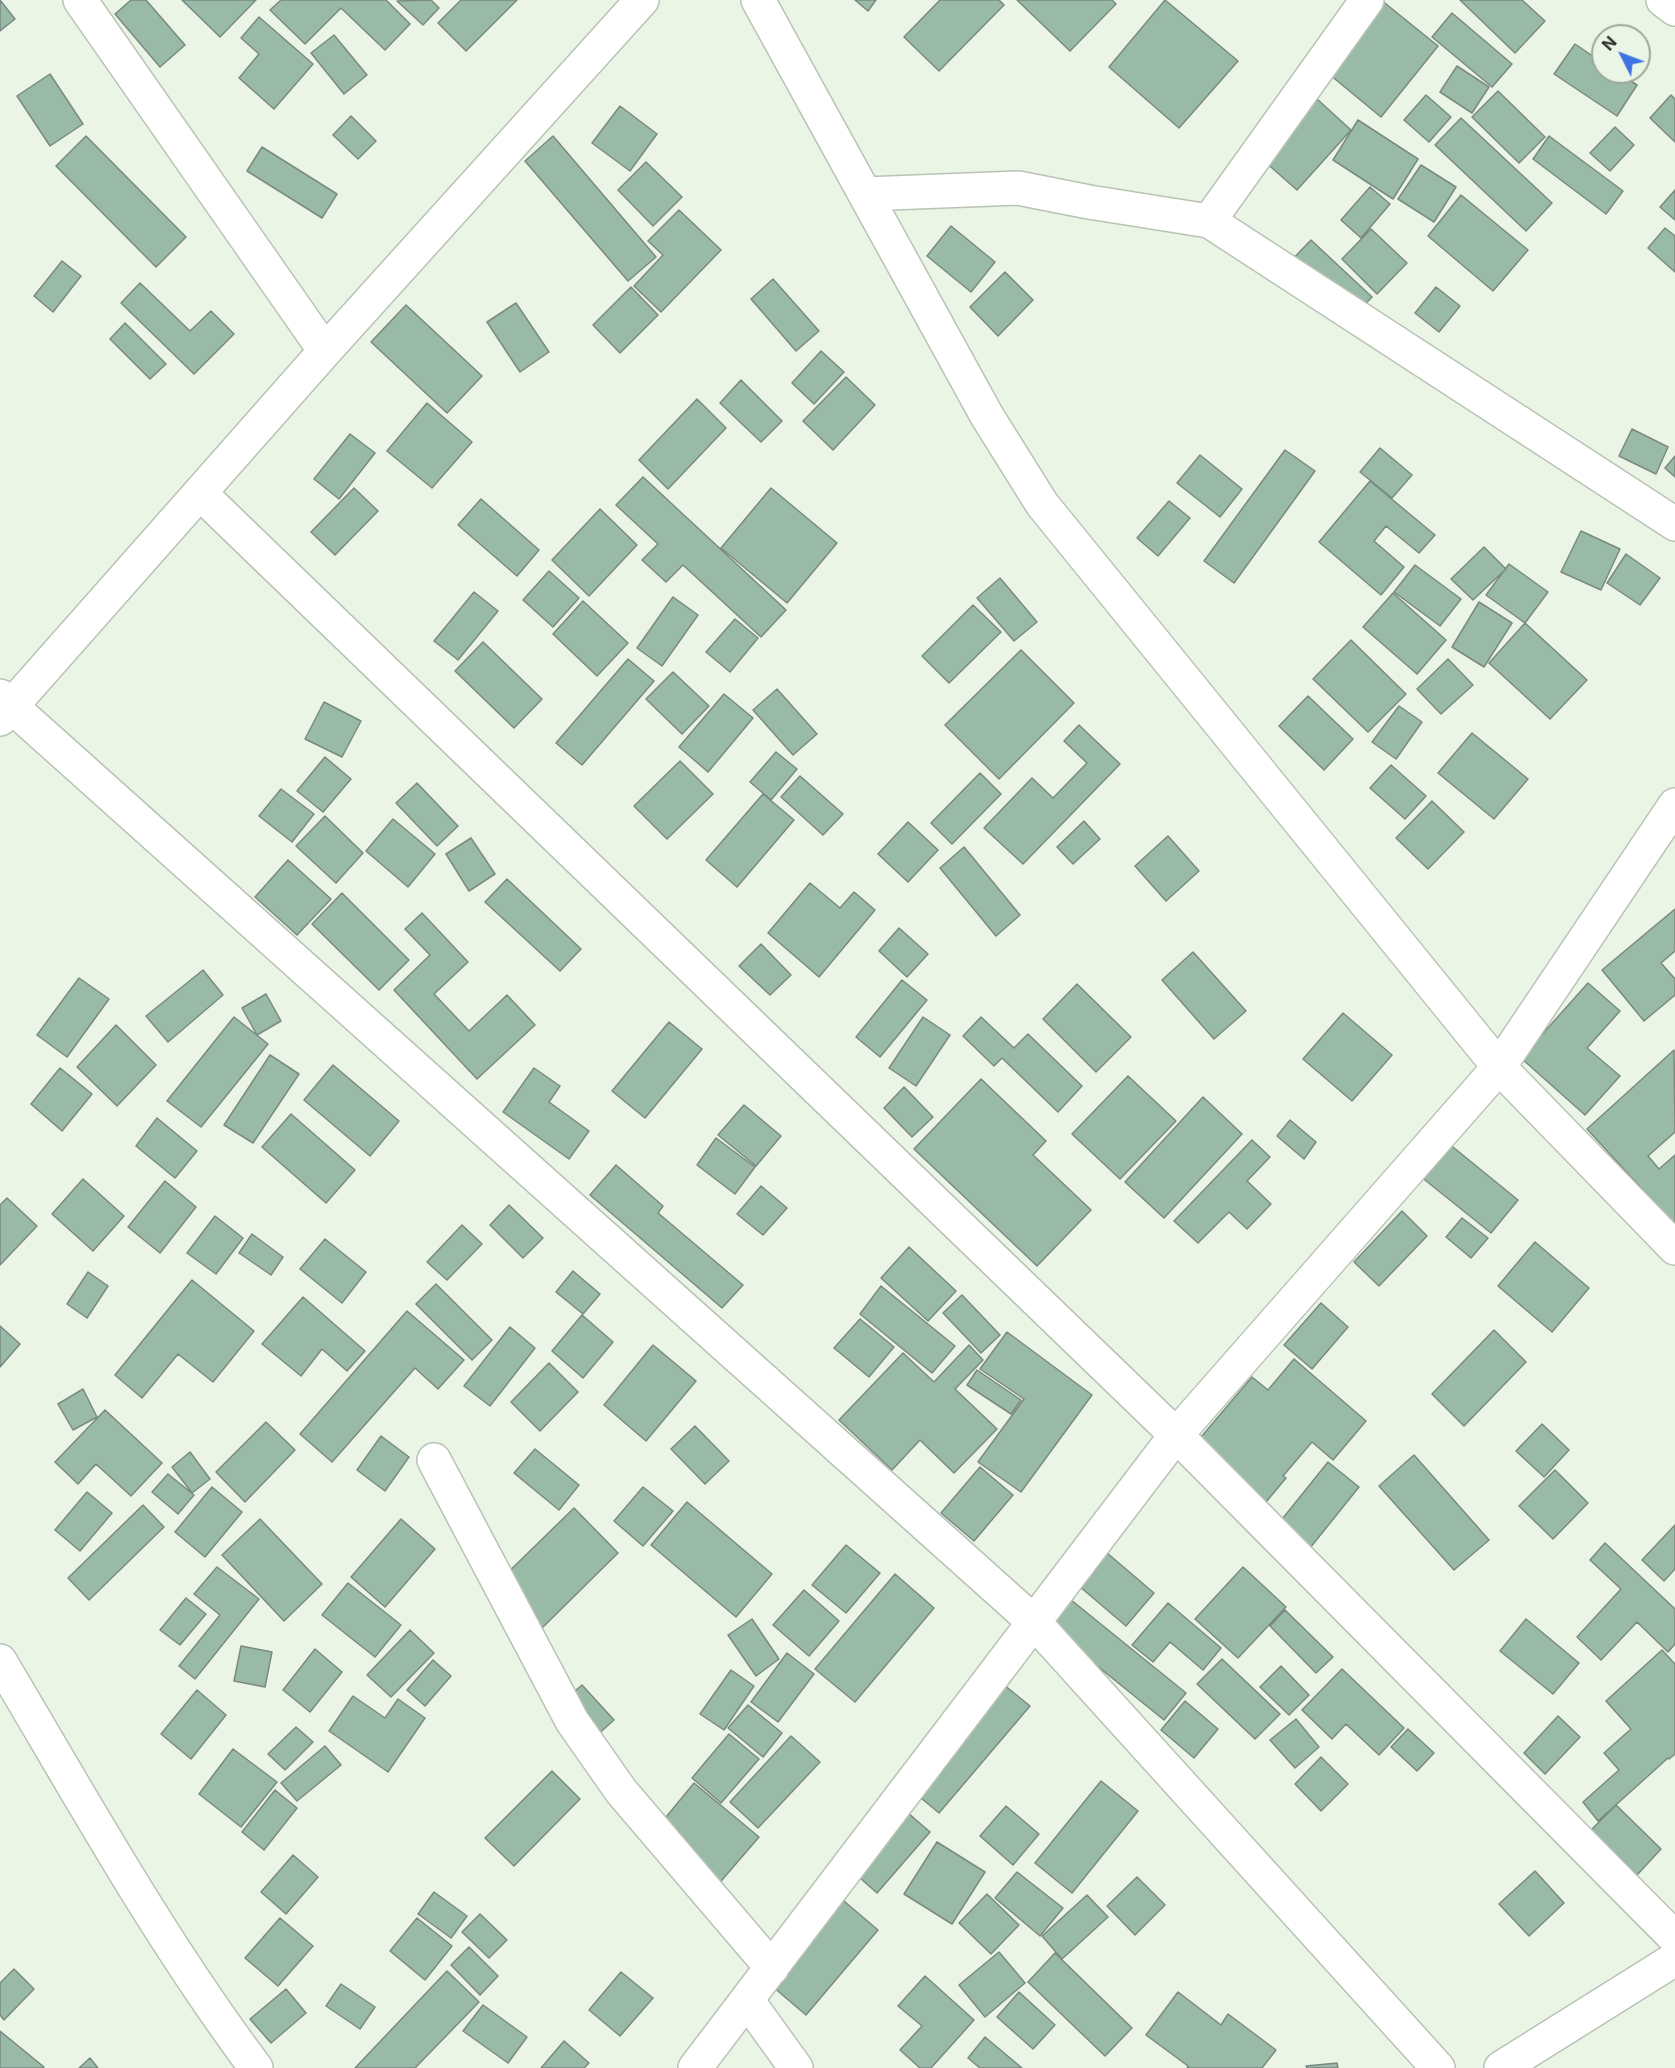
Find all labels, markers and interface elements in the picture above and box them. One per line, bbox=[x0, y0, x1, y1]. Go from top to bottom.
north arrow bbox=[1591, 24, 1651, 84]
text: N bbox=[1598, 32, 1621, 55]

